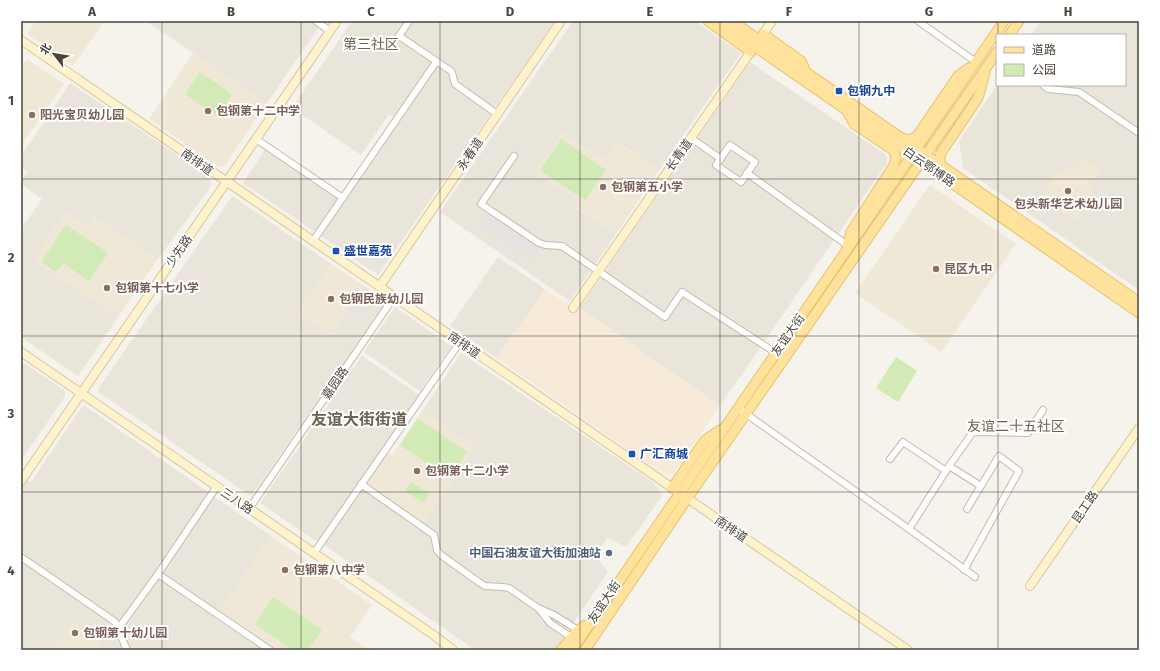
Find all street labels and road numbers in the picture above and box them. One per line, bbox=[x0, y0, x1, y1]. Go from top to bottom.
street label: 永春道 bbox=[454, 135, 486, 173]
street label: 长青道 bbox=[663, 136, 695, 174]
street label: 白云鄂博路 bbox=[900, 144, 958, 190]
street label: 南排道 bbox=[178, 146, 216, 178]
street label: 少先路 bbox=[163, 232, 195, 270]
street label: 友谊大街 bbox=[768, 311, 808, 359]
street label: 南排道 bbox=[445, 329, 483, 361]
street label: 嘉园路 bbox=[319, 364, 351, 402]
street label: 三八路 bbox=[218, 485, 256, 517]
street label: 昆工路 bbox=[1069, 488, 1101, 526]
street label: 南排道 bbox=[712, 513, 750, 545]
street label: 友谊大街 bbox=[585, 578, 623, 626]

